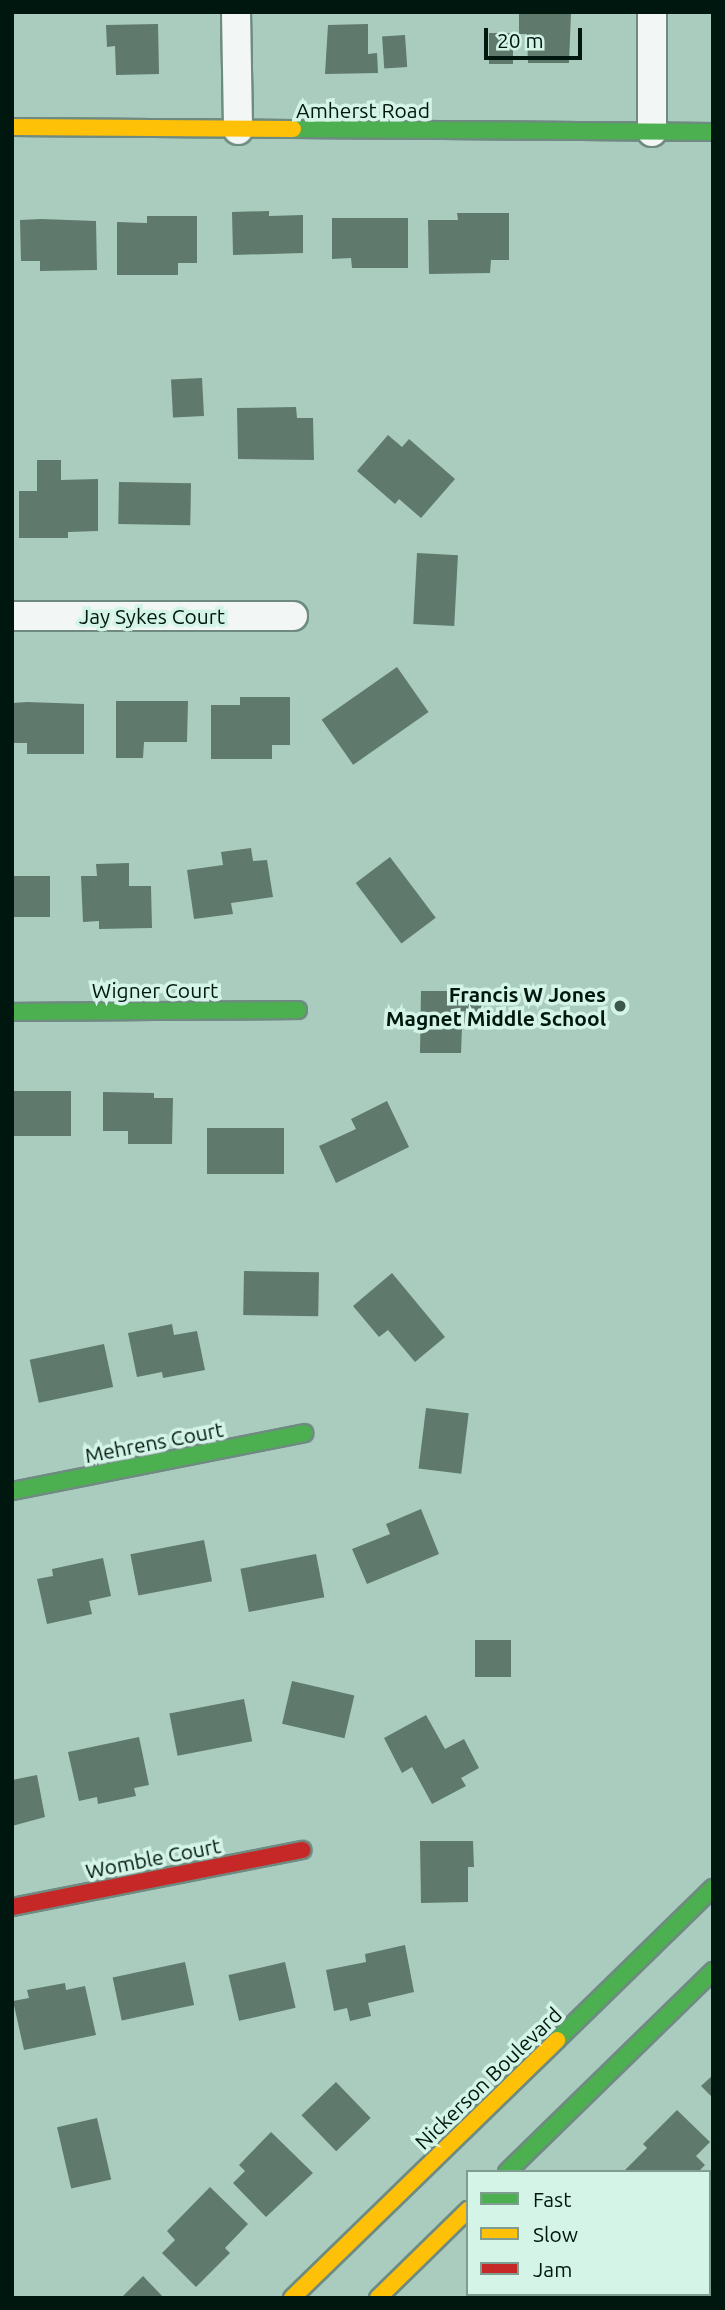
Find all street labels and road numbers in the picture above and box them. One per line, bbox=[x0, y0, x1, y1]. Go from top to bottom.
street label: Amherst Road bbox=[296, 97, 430, 123]
street label: Jay Sykes Court bbox=[79, 603, 225, 629]
street label: Wigner Court bbox=[92, 977, 218, 1003]
street label: Mehrens Court bbox=[83, 1416, 225, 1468]
street label: Womble Court bbox=[83, 1833, 223, 1883]
street label: Nickerson Boulevard bbox=[410, 2002, 566, 2154]

